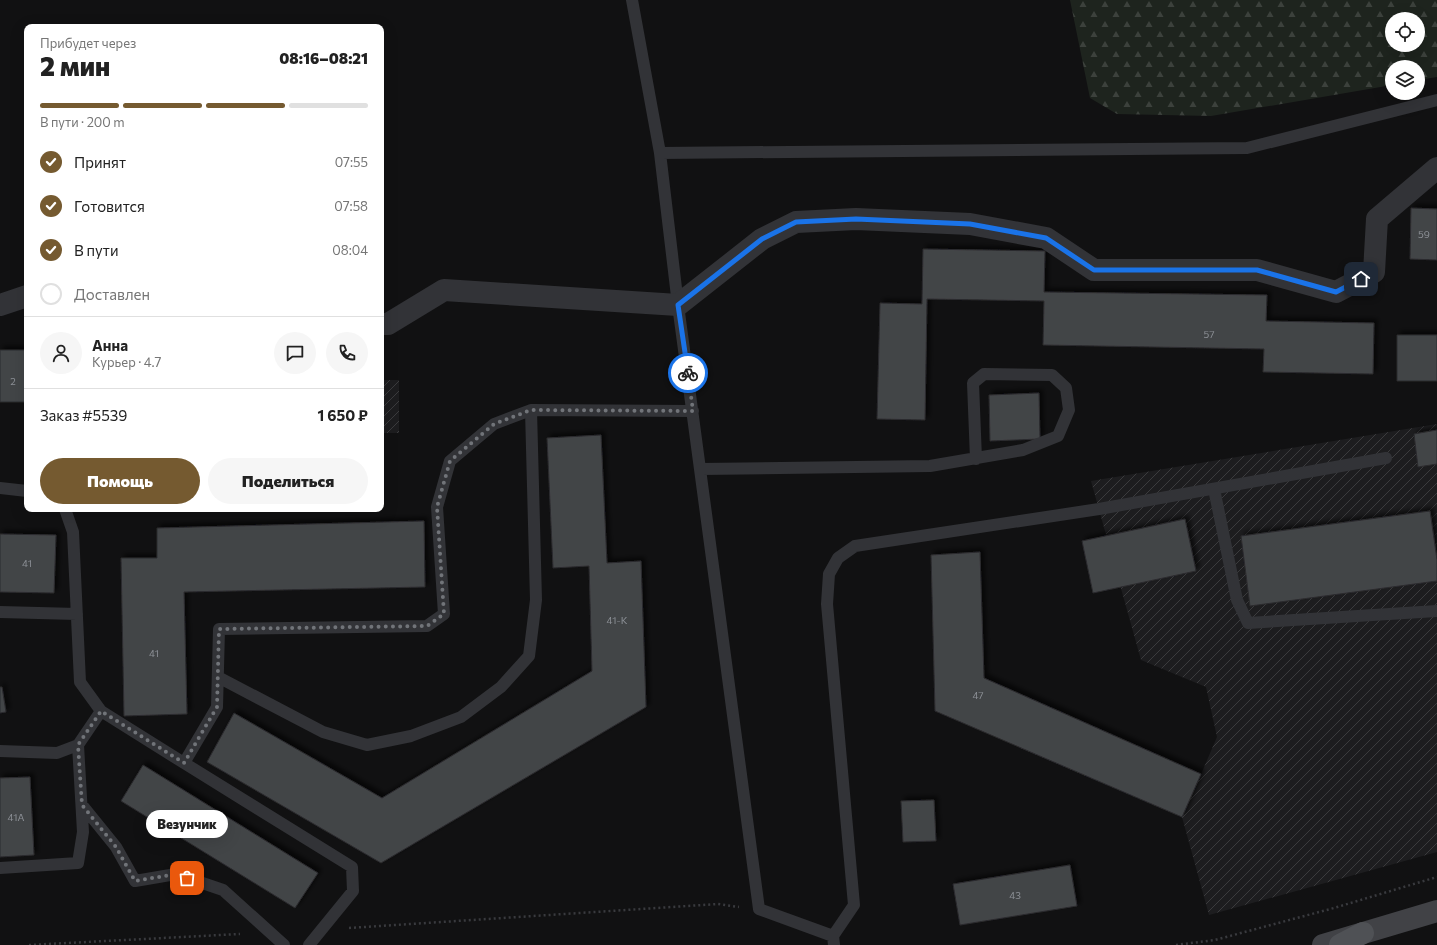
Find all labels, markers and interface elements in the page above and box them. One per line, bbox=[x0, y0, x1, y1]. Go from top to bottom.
map controls bbox=[1385, 12, 1425, 100]
button: locate bbox=[1385, 12, 1425, 52]
text: Прибудет через bbox=[40, 35, 136, 51]
text: 08:16–08:21 bbox=[279, 49, 368, 67]
text: 2 мин bbox=[40, 50, 110, 81]
button: layers bbox=[1385, 60, 1425, 100]
text: В пути · 200 m bbox=[40, 114, 125, 130]
icon: check bbox=[40, 151, 62, 173]
text: Принят bbox=[74, 153, 126, 171]
text: 07:55 bbox=[335, 154, 368, 170]
icon: check bbox=[40, 195, 62, 217]
text: Готовится bbox=[74, 197, 145, 215]
text: 07:58 bbox=[334, 198, 368, 214]
house number: 59 bbox=[1418, 228, 1430, 240]
icon: check bbox=[40, 239, 62, 261]
text: В пути bbox=[74, 241, 119, 259]
text: 08:04 bbox=[332, 242, 368, 258]
pin bbox=[1344, 262, 1378, 296]
icon: home bbox=[1350, 268, 1372, 290]
text: Доставлен bbox=[74, 285, 150, 303]
house number: 57 bbox=[1203, 328, 1215, 340]
button: person bbox=[40, 332, 82, 374]
button: chat bbox=[274, 332, 316, 374]
button: phone bbox=[326, 332, 368, 374]
text: Анна bbox=[92, 336, 128, 354]
courier bbox=[668, 353, 708, 393]
text: Курьер · 4.7 bbox=[92, 354, 161, 370]
icon: bike bbox=[677, 362, 699, 384]
house number: 2 bbox=[10, 375, 16, 387]
text: Заказ #5539 bbox=[40, 406, 127, 424]
text: 1 650 ₽ bbox=[318, 406, 368, 424]
button: Помощь bbox=[40, 458, 200, 504]
button: Поделиться bbox=[208, 458, 368, 504]
house number: 41 bbox=[22, 557, 32, 569]
house number: 41-К bbox=[607, 614, 628, 626]
house number: 41 bbox=[149, 647, 159, 659]
house number: 47 bbox=[972, 689, 984, 701]
callout: Везунчик bbox=[146, 810, 228, 838]
house number: 41А bbox=[8, 811, 25, 823]
text: Везунчик bbox=[157, 816, 217, 832]
pin bbox=[170, 861, 204, 895]
icon: bag bbox=[176, 867, 198, 889]
house number: 43 bbox=[1009, 889, 1021, 901]

